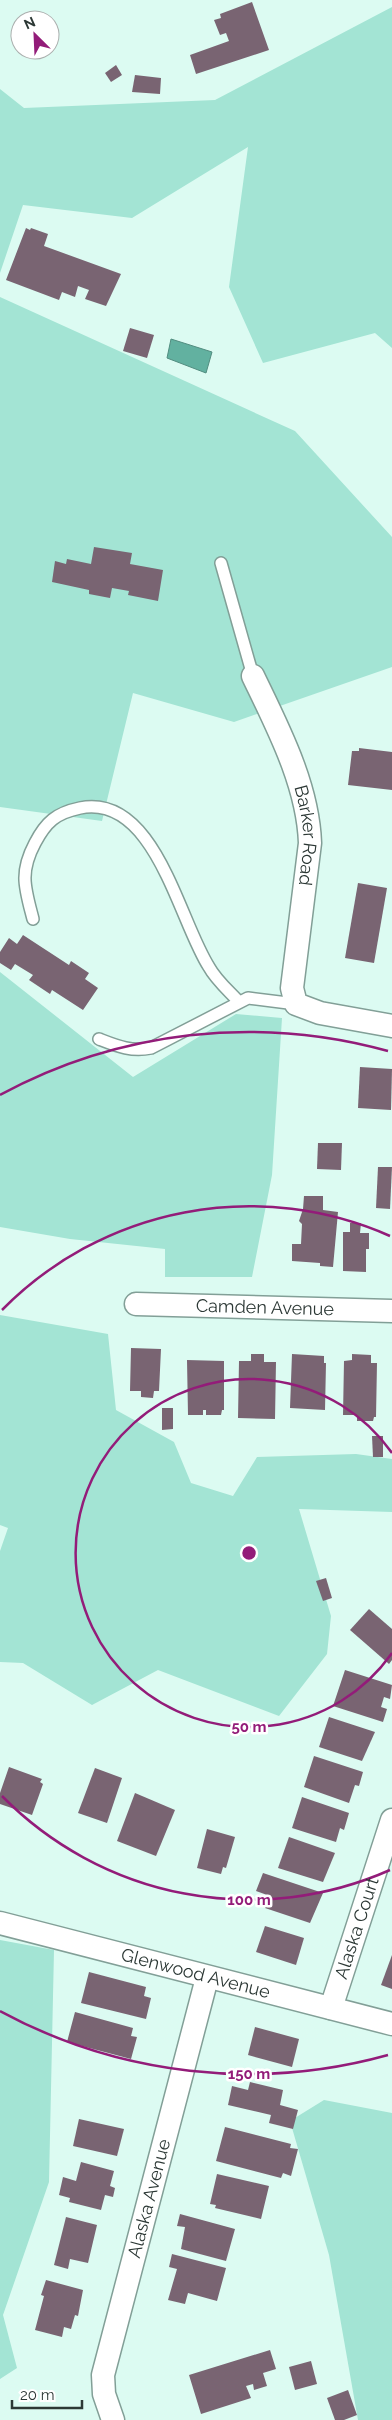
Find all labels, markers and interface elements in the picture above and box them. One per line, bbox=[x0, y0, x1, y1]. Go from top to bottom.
north arrow bbox=[10, 10, 60, 60]
text: N bbox=[22, 14, 38, 33]
street label: Barker Road bbox=[290, 783, 321, 887]
street label: Camden Avenue bbox=[196, 1295, 335, 1319]
centre of rings bbox=[240, 1544, 258, 1562]
text: 50 m bbox=[231, 1718, 267, 1736]
street label: Alaska Court bbox=[330, 1874, 383, 1981]
text: 100 m bbox=[227, 1891, 271, 1909]
street label: Glenwood Avenue bbox=[119, 1944, 273, 2002]
text: 150 m bbox=[228, 2065, 270, 2083]
street label: Alaska Avenue bbox=[123, 2136, 175, 2260]
scale bar bbox=[12, 2378, 82, 2410]
text: 20 m bbox=[20, 2386, 55, 2404]

